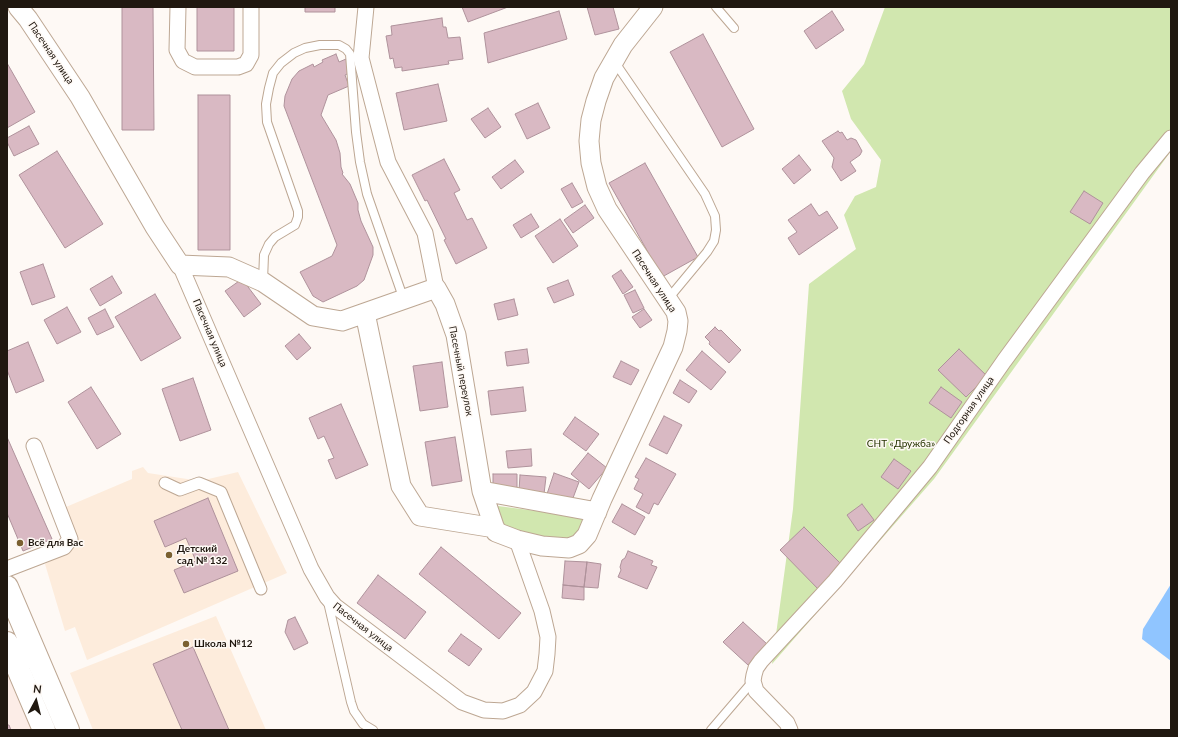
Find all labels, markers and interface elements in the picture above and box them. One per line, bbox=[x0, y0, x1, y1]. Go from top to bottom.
street label: Пасечная улица bbox=[26, 20, 76, 86]
street label: Пасечная улица bbox=[629, 247, 679, 315]
street label: Пасечная улица bbox=[190, 297, 230, 369]
street label: Пасечный переулок bbox=[446, 325, 476, 417]
street label: Подгорная улица bbox=[941, 374, 997, 446]
park label: СНТ «Дружба» bbox=[867, 438, 935, 450]
place label: Всё для Вас bbox=[28, 537, 83, 549]
marker: Всё для Вас bbox=[15, 538, 25, 548]
place label: Детский сад № 132 bbox=[177, 543, 227, 566]
marker: Детский сад № 132 bbox=[164, 550, 174, 560]
street label: Пасечная улица bbox=[331, 600, 395, 654]
place label: Школа №12 bbox=[194, 638, 252, 650]
marker: Школа №12 bbox=[181, 639, 191, 649]
north arrow bbox=[16, 681, 56, 721]
text: N bbox=[33, 682, 43, 696]

